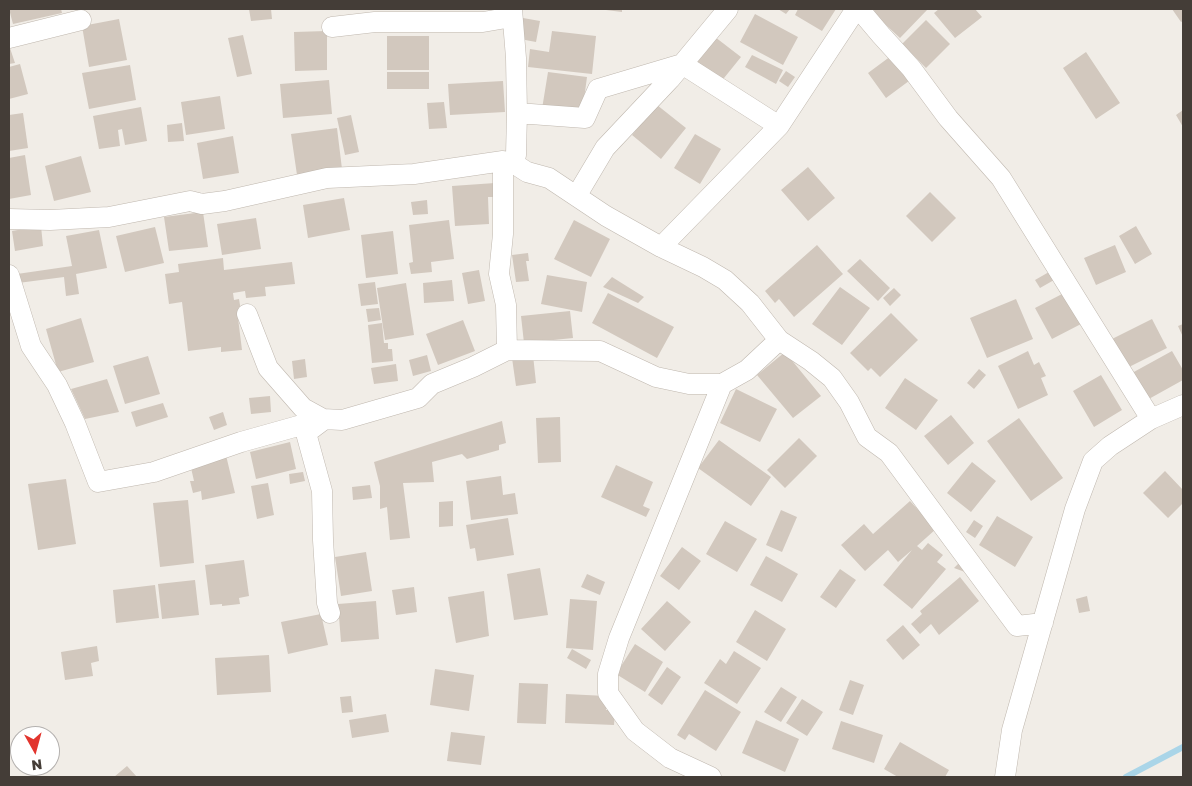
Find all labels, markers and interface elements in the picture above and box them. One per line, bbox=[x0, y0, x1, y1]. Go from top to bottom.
north arrow bbox=[10, 726, 60, 776]
text: N bbox=[30, 756, 43, 774]

